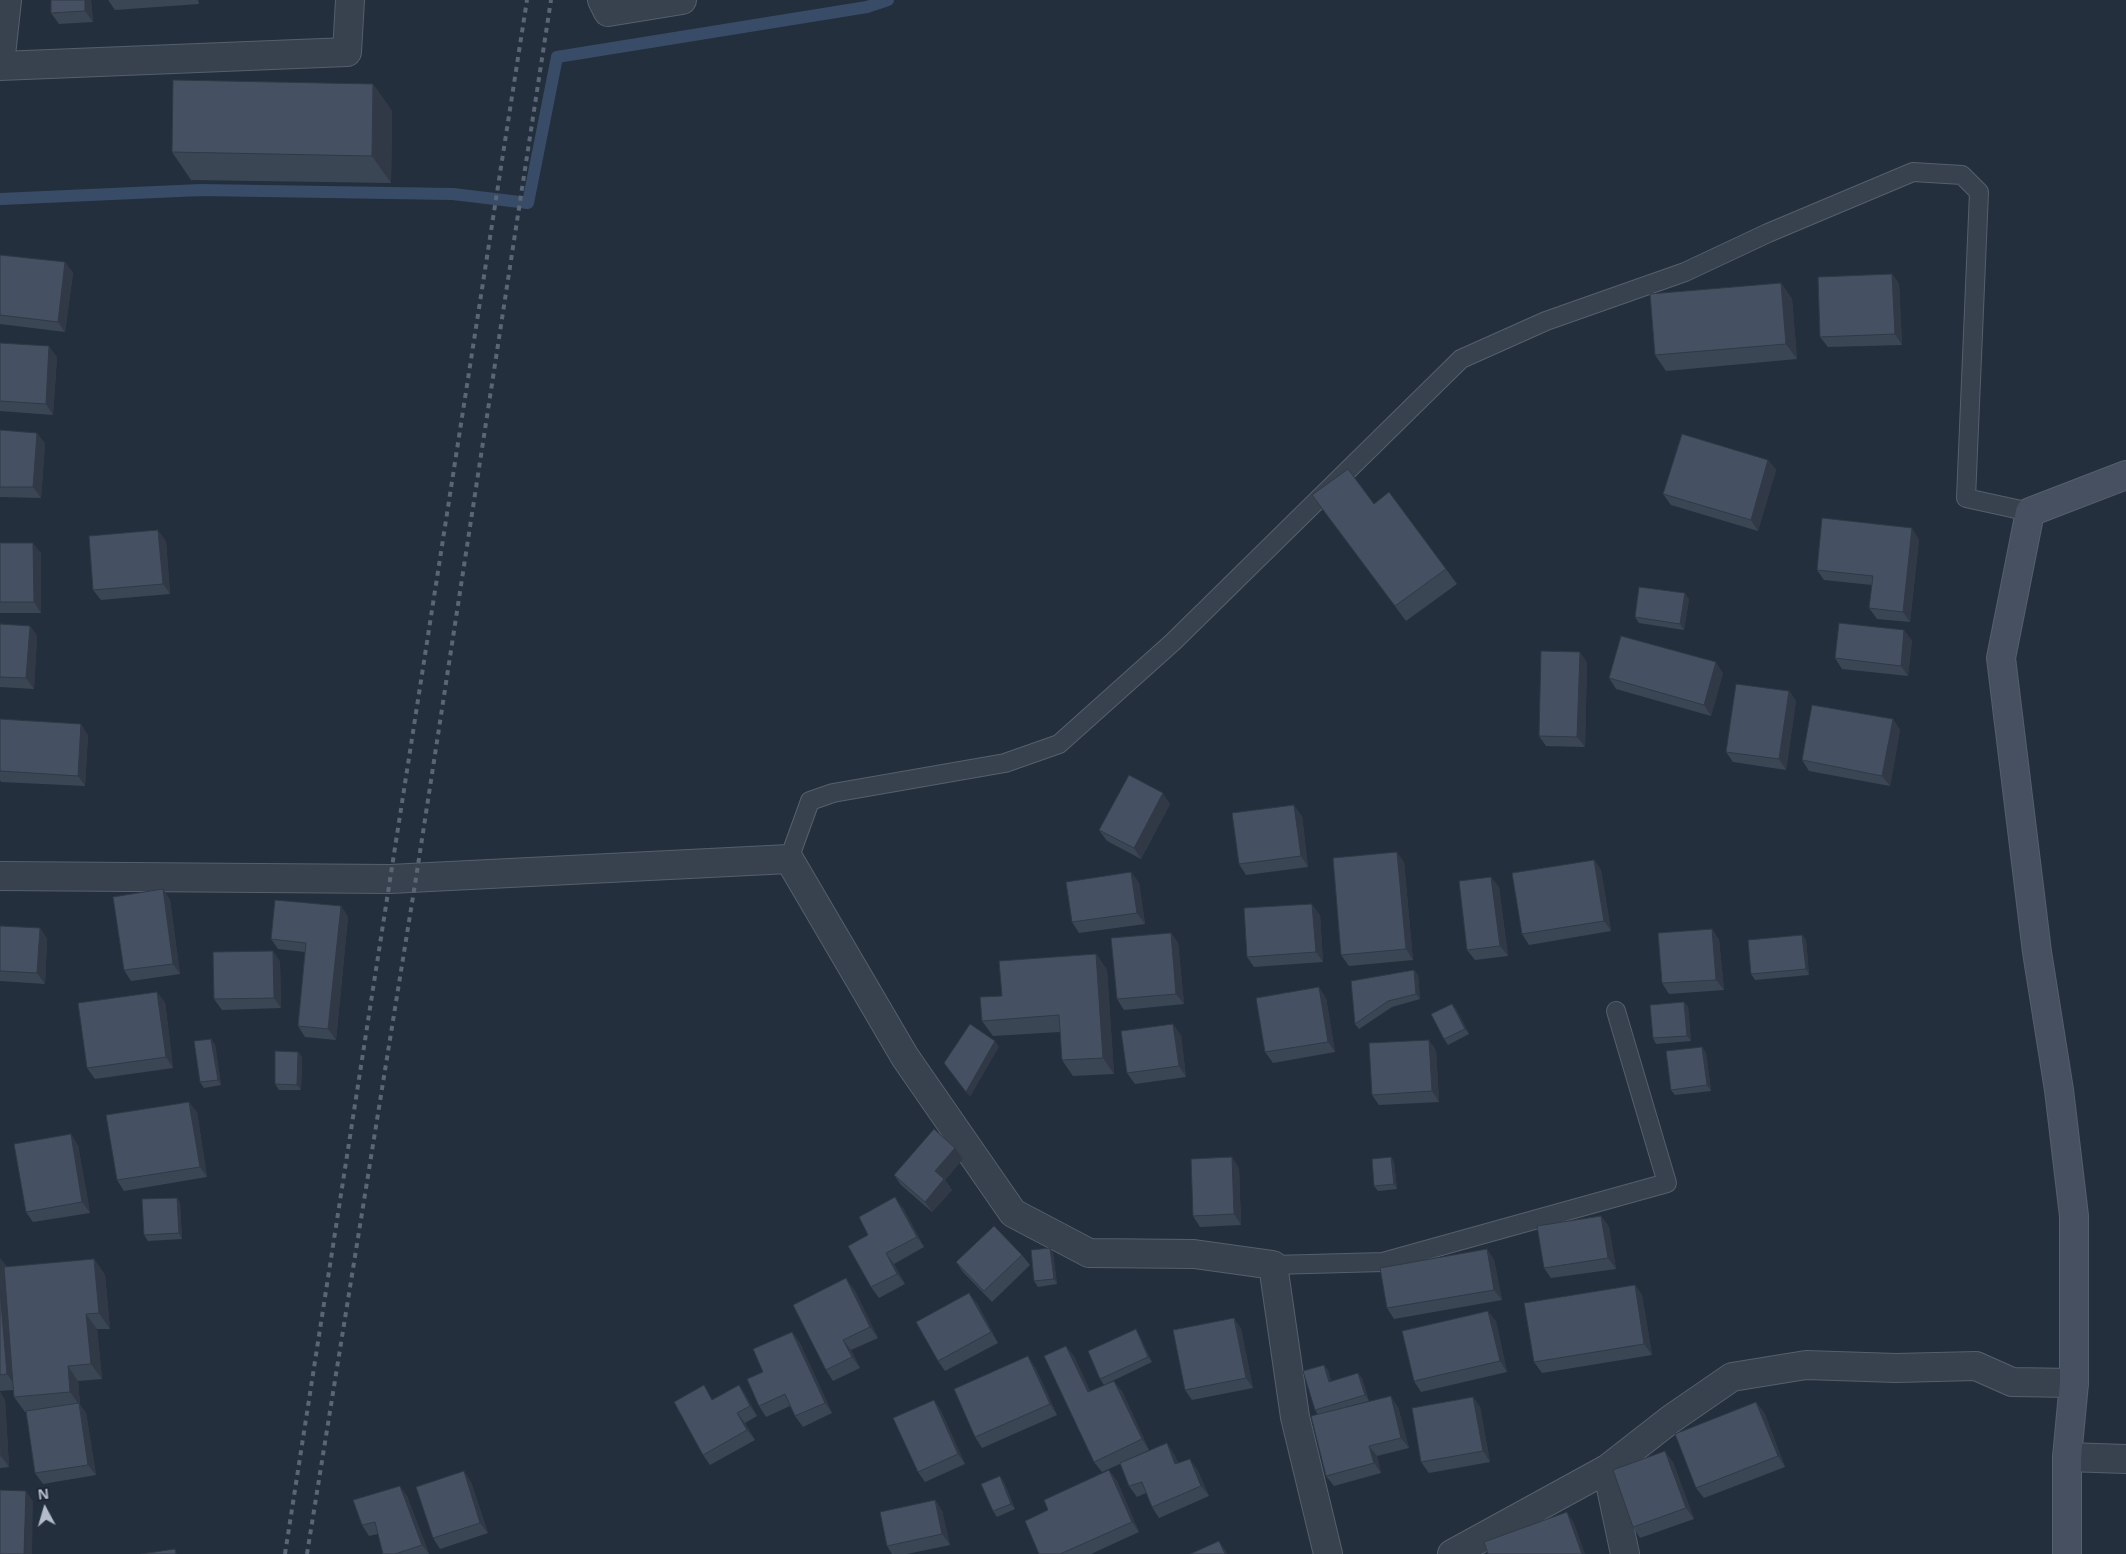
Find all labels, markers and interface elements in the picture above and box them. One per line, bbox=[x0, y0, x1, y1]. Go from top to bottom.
north arrow bbox=[20, 1484, 70, 1534]
text: N bbox=[37, 1484, 50, 1504]

